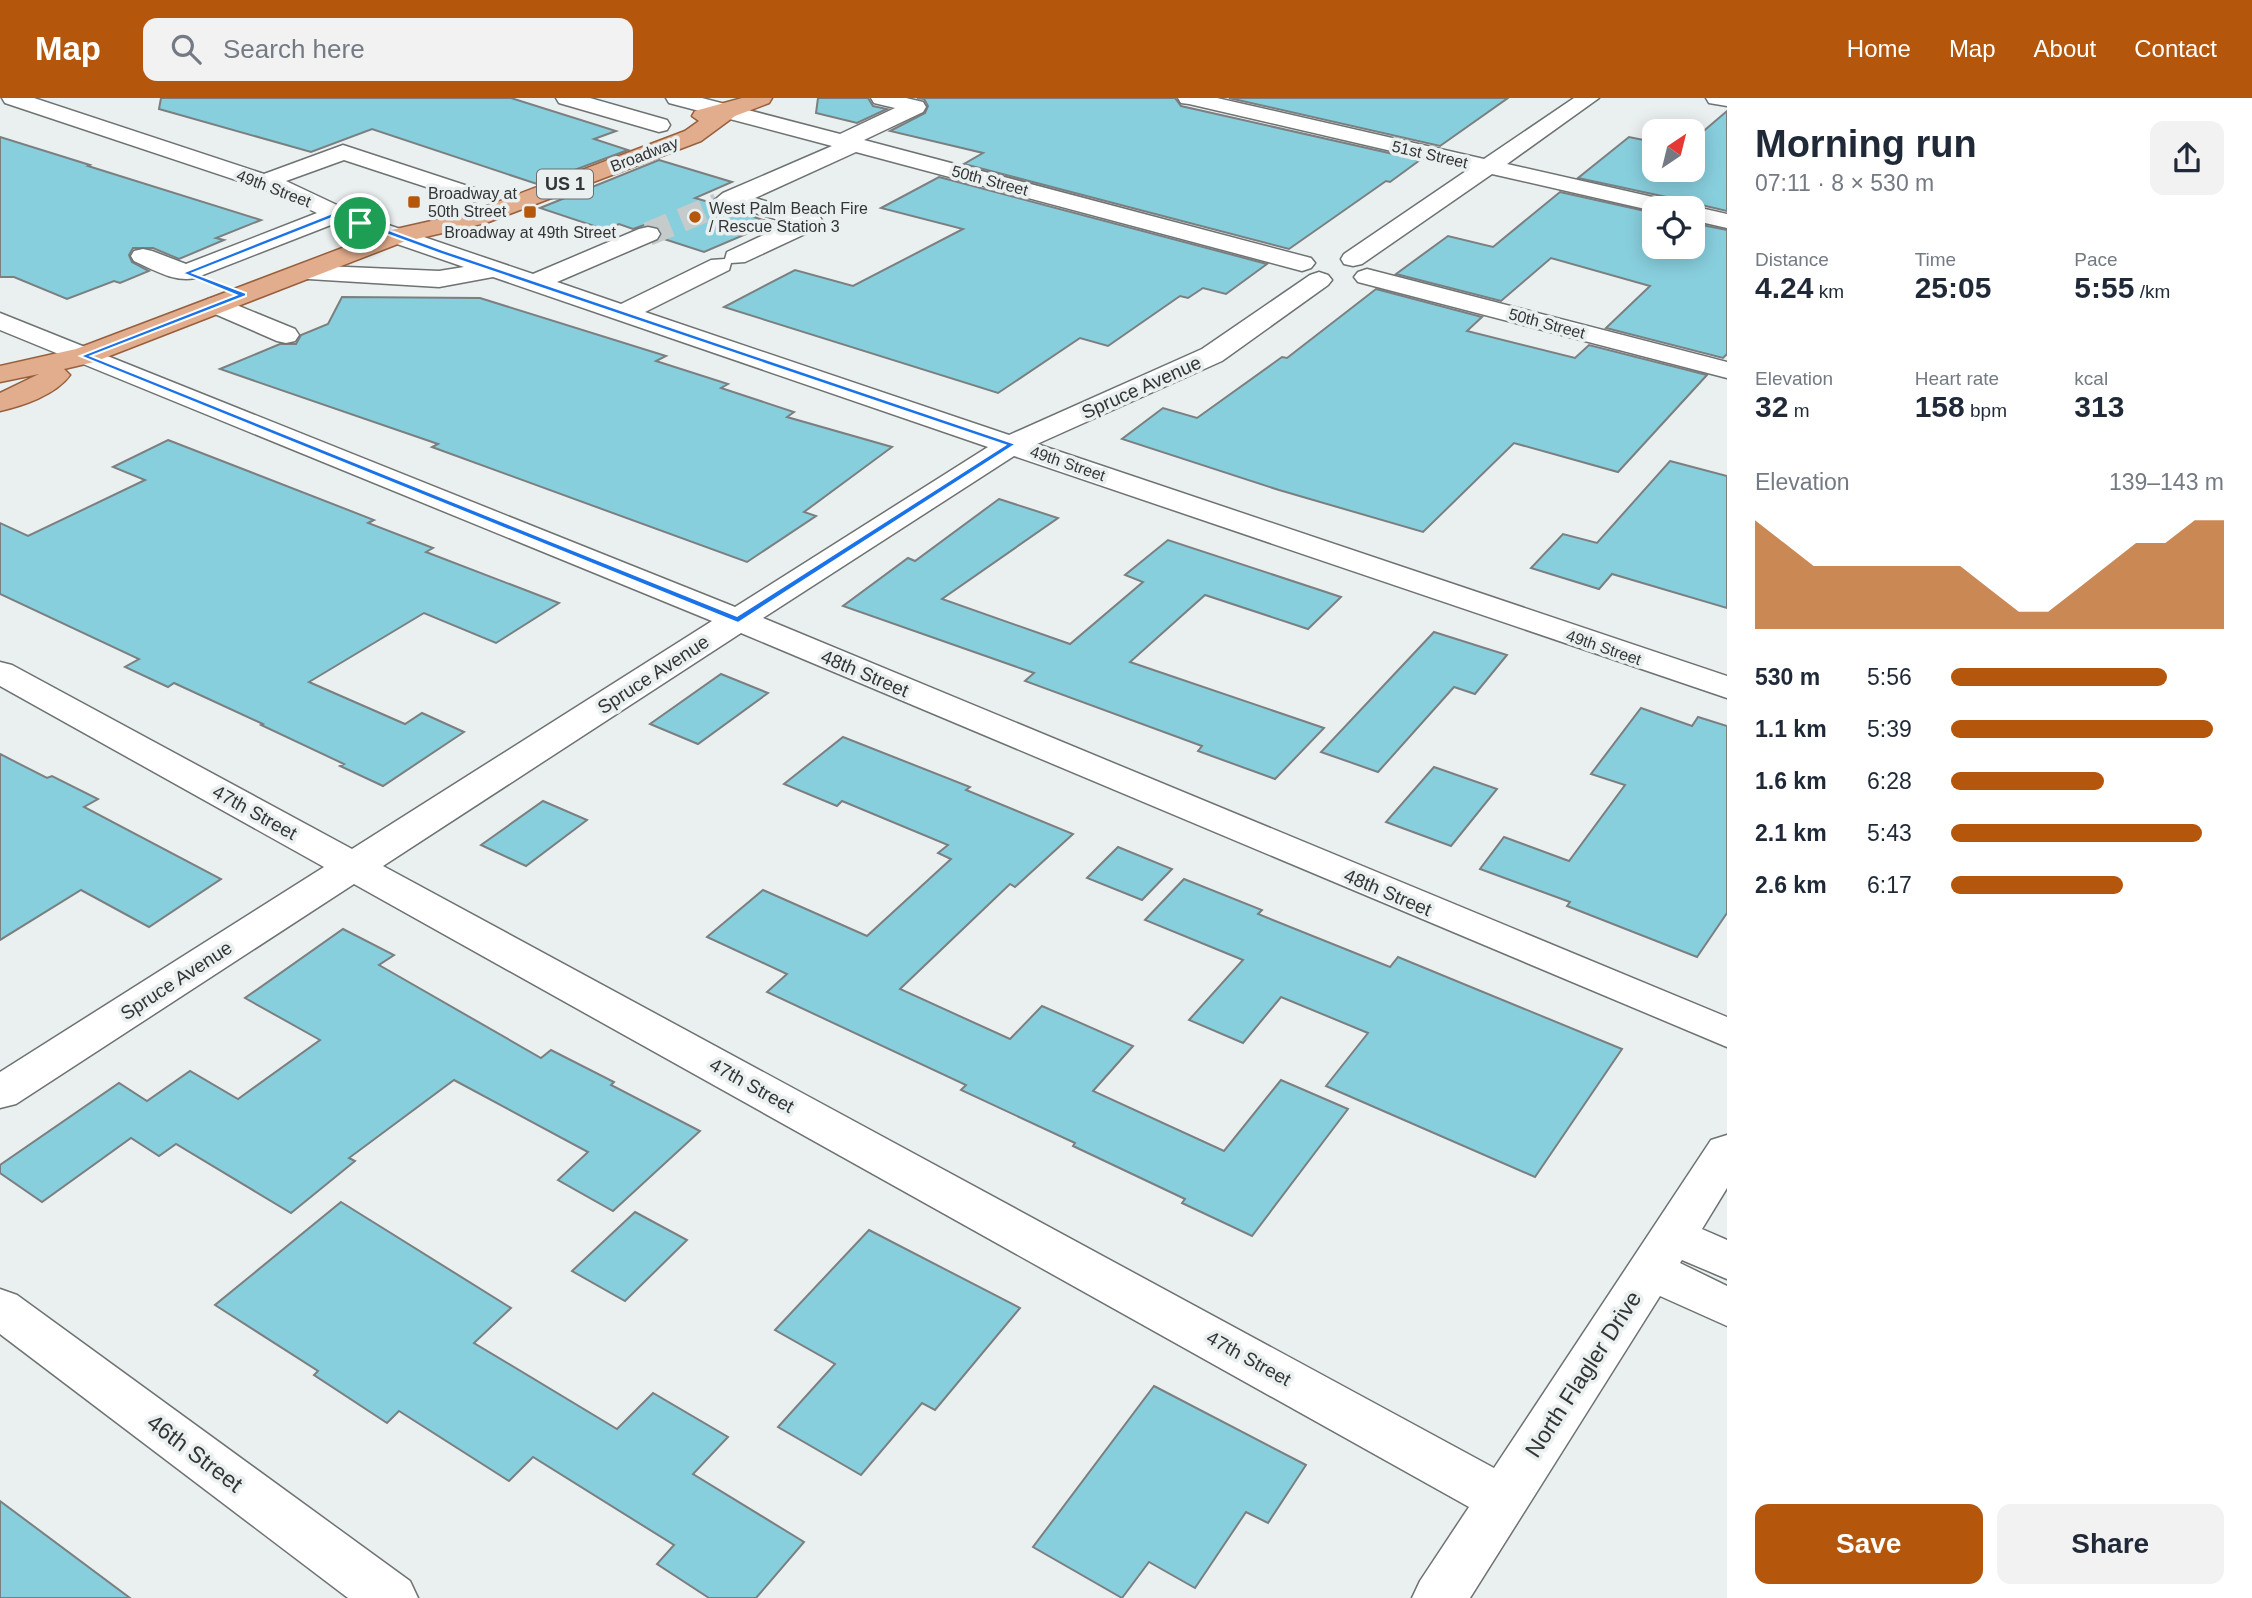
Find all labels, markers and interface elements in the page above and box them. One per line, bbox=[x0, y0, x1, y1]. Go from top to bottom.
search box bbox=[143, 18, 633, 81]
text: Map bbox=[35, 30, 101, 67]
icon: search bbox=[167, 30, 205, 68]
text: Search here bbox=[223, 34, 365, 64]
text: Home bbox=[1847, 35, 1911, 62]
text: Map bbox=[1949, 35, 1996, 62]
text: About bbox=[2034, 35, 2096, 62]
text: Contact bbox=[2134, 35, 2217, 62]
north arrow bbox=[1642, 119, 1704, 182]
map controls bbox=[1642, 119, 1705, 259]
button: share bbox=[2150, 121, 2224, 195]
text: Morning run bbox=[1755, 123, 1977, 165]
street label: Broadway bbox=[608, 134, 680, 175]
street label: 51st Street bbox=[1390, 138, 1470, 172]
street label: 50th Street bbox=[950, 162, 1030, 199]
street label: 49th Street bbox=[234, 167, 314, 211]
road number: US 1 bbox=[537, 170, 593, 198]
text: 07:11 · 8 × 530 m bbox=[1755, 170, 1934, 196]
place label: Broadway at 50th Street bbox=[428, 185, 517, 220]
pin bbox=[330, 193, 390, 253]
marker: Broadway at 50th Street bbox=[406, 194, 422, 210]
button: locate bbox=[1642, 196, 1705, 259]
place label: West Palm Beach Fire / Rescue Station 3 bbox=[709, 200, 868, 235]
icon: arrive bbox=[341, 204, 379, 242]
marker: Broadway at 49th Street bbox=[522, 204, 538, 220]
marker: West Palm Beach Fire / Rescue Station 3 bbox=[687, 209, 703, 225]
place label: Broadway at 49th Street bbox=[444, 224, 616, 241]
text: Distance bbox=[1755, 249, 1829, 270]
text: Time bbox=[1915, 249, 1956, 270]
text: Pace bbox=[2074, 249, 2118, 270]
text: 4.24 bbox=[1755, 271, 1813, 304]
text: 25:05 bbox=[1915, 271, 1991, 304]
text: 5:55 bbox=[2074, 271, 2134, 304]
text: km bbox=[1813, 281, 1844, 302]
text: /km bbox=[2134, 281, 2170, 302]
street label: 50th Street bbox=[1507, 305, 1587, 342]
street label: Spruce Avenue bbox=[1078, 352, 1204, 423]
text: Elevation bbox=[1755, 368, 1833, 389]
text: Heart rate bbox=[1915, 368, 1999, 389]
text: kcal bbox=[2074, 368, 2108, 389]
text: 32 bbox=[1755, 390, 1788, 423]
text: 158 bbox=[1915, 390, 1965, 423]
text: 313 bbox=[2074, 390, 2124, 423]
text: m bbox=[1788, 400, 1809, 421]
text: bpm bbox=[1965, 400, 2007, 421]
street label: 49th Street bbox=[1028, 443, 1108, 484]
text: Elevation bbox=[1755, 469, 1850, 495]
text: 139–143 m bbox=[2109, 469, 2224, 495]
street label: 49th Street bbox=[1564, 627, 1644, 668]
street label: Spruce Avenue bbox=[594, 631, 713, 718]
street label: 48th Street bbox=[818, 646, 912, 702]
text: 530 m bbox=[1755, 664, 1820, 690]
text: 5:56 bbox=[1867, 664, 1912, 690]
text: 1.1 km bbox=[1755, 716, 1827, 742]
text: 5:39 bbox=[1867, 716, 1912, 742]
text: 1.6 km bbox=[1755, 768, 1827, 794]
text: 6:28 bbox=[1867, 768, 1912, 794]
street label: 47th Street bbox=[209, 781, 301, 845]
text: 2.1 km bbox=[1755, 820, 1827, 846]
text: 5:43 bbox=[1867, 820, 1912, 846]
street label: 48th Street bbox=[1341, 865, 1435, 921]
text: 2.6 km bbox=[1755, 872, 1827, 898]
text: 6:17 bbox=[1867, 872, 1912, 898]
street label: Spruce Avenue bbox=[117, 937, 236, 1024]
street label: 47th Street bbox=[706, 1054, 798, 1118]
street label: North Flagler Drive bbox=[1520, 1286, 1646, 1462]
street label: 47th Street bbox=[1203, 1327, 1295, 1391]
street label: 46th Street bbox=[142, 1409, 248, 1498]
button: Save bbox=[1755, 1504, 1983, 1584]
button: Share bbox=[1997, 1504, 2224, 1584]

